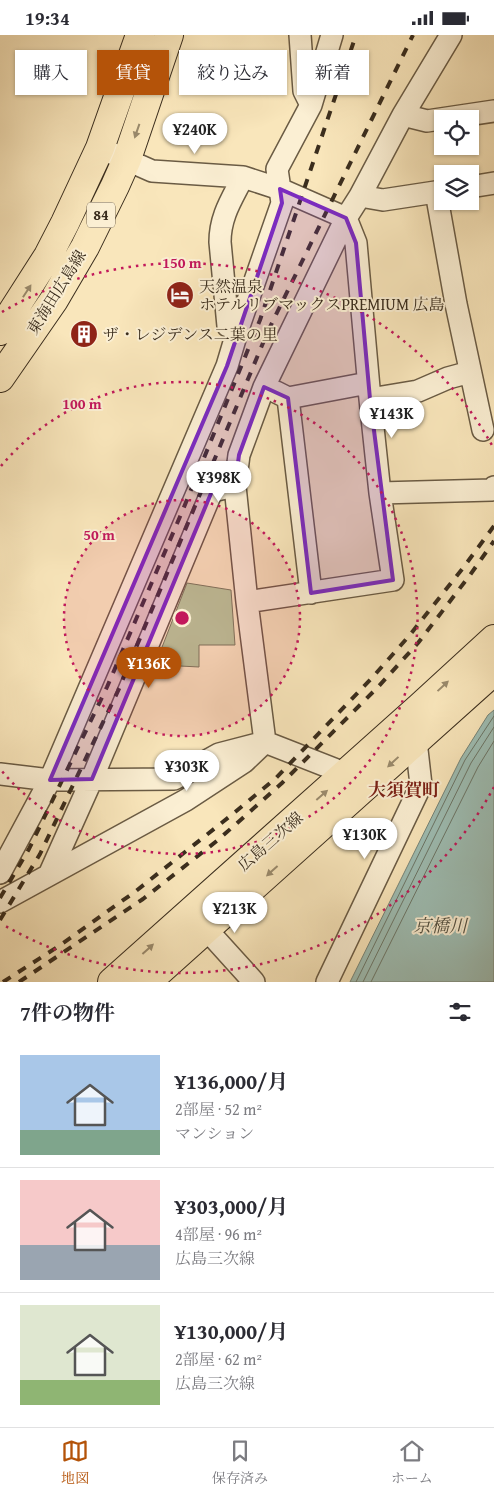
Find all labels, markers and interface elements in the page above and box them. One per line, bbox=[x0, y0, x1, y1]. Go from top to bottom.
text: 19:34 bbox=[25, 4, 70, 32]
chip: 購入 bbox=[15, 50, 87, 95]
chip: 賃貸 bbox=[97, 50, 169, 95]
chip: 絞り込み bbox=[179, 50, 287, 95]
chip: 新着 bbox=[297, 50, 369, 95]
map controls bbox=[434, 110, 479, 210]
button: locate bbox=[434, 110, 479, 155]
pin: ¥240K bbox=[160, 113, 230, 155]
text: ¥240K bbox=[173, 117, 217, 141]
one-way arrow bbox=[133, 124, 141, 139]
button: layers bbox=[434, 165, 479, 210]
road number: 84 bbox=[87, 203, 115, 227]
street label: 東海田広島線 bbox=[20, 245, 92, 339]
text: 150 m bbox=[162, 252, 202, 273]
place label: 天然温泉 ホテルリブマックスPREMIUM 広島 bbox=[199, 274, 445, 316]
hotel icon: 天然温泉 ホテルリブマックスPREMIUM 広島 bbox=[165, 280, 195, 310]
one-way arrow bbox=[22, 284, 32, 297]
building icon: ザ・レジデンス二葉の里 bbox=[69, 319, 99, 349]
place label: ザ・レジデンス二葉の里 bbox=[103, 322, 278, 346]
text: 100 m bbox=[62, 393, 102, 414]
pin: ¥143K bbox=[357, 397, 427, 439]
text: ¥143K bbox=[370, 401, 414, 425]
pin: ¥398K bbox=[184, 461, 254, 503]
text: ¥398K bbox=[197, 465, 241, 489]
text: 50 m bbox=[83, 524, 115, 545]
centre of rings bbox=[173, 609, 191, 627]
pin: ¥136K bbox=[114, 647, 184, 689]
text: ¥136K bbox=[127, 651, 171, 675]
one-way arrow bbox=[437, 680, 449, 692]
pin: ¥303K bbox=[152, 749, 222, 792]
text: ¥303K bbox=[165, 754, 209, 778]
one-way arrow bbox=[387, 756, 399, 768]
district label: 大須賀町 bbox=[368, 776, 440, 803]
one-way arrow bbox=[316, 789, 328, 801]
street label: 広島三次線 bbox=[232, 806, 308, 876]
pin: ¥130K bbox=[330, 817, 400, 860]
text: ¥130K bbox=[343, 822, 387, 846]
one-way arrow bbox=[265, 865, 278, 876]
pin: ¥213K bbox=[200, 891, 270, 934]
text: ¥213K bbox=[213, 896, 257, 920]
water label: 京橋川 bbox=[413, 912, 469, 939]
one-way arrow bbox=[142, 943, 154, 955]
text: 7件の物件 bbox=[20, 997, 115, 1028]
icon: filters bbox=[446, 998, 474, 1026]
text: ¥136,000/月 bbox=[175, 1066, 288, 1097]
icon: home bbox=[60, 1075, 120, 1135]
text: 2部屋 · 52 m² bbox=[175, 1097, 262, 1121]
text: マンション bbox=[175, 1121, 254, 1145]
text: ¥303,000/月 bbox=[175, 1191, 288, 1222]
icon: home bbox=[60, 1200, 120, 1260]
text: 4部屋 · 96 m² bbox=[175, 1222, 262, 1246]
text: 広島三次線 bbox=[175, 1246, 255, 1270]
text: ¥130,000/月 bbox=[175, 1316, 288, 1347]
icon: home bbox=[60, 1325, 120, 1385]
text: 2部屋 · 62 m² bbox=[175, 1347, 262, 1371]
text: 広島三次線 bbox=[175, 1371, 255, 1395]
tab: 地図 bbox=[61, 1437, 89, 1488]
tab: 保存済み bbox=[212, 1437, 268, 1488]
tab: ホーム bbox=[391, 1437, 433, 1488]

